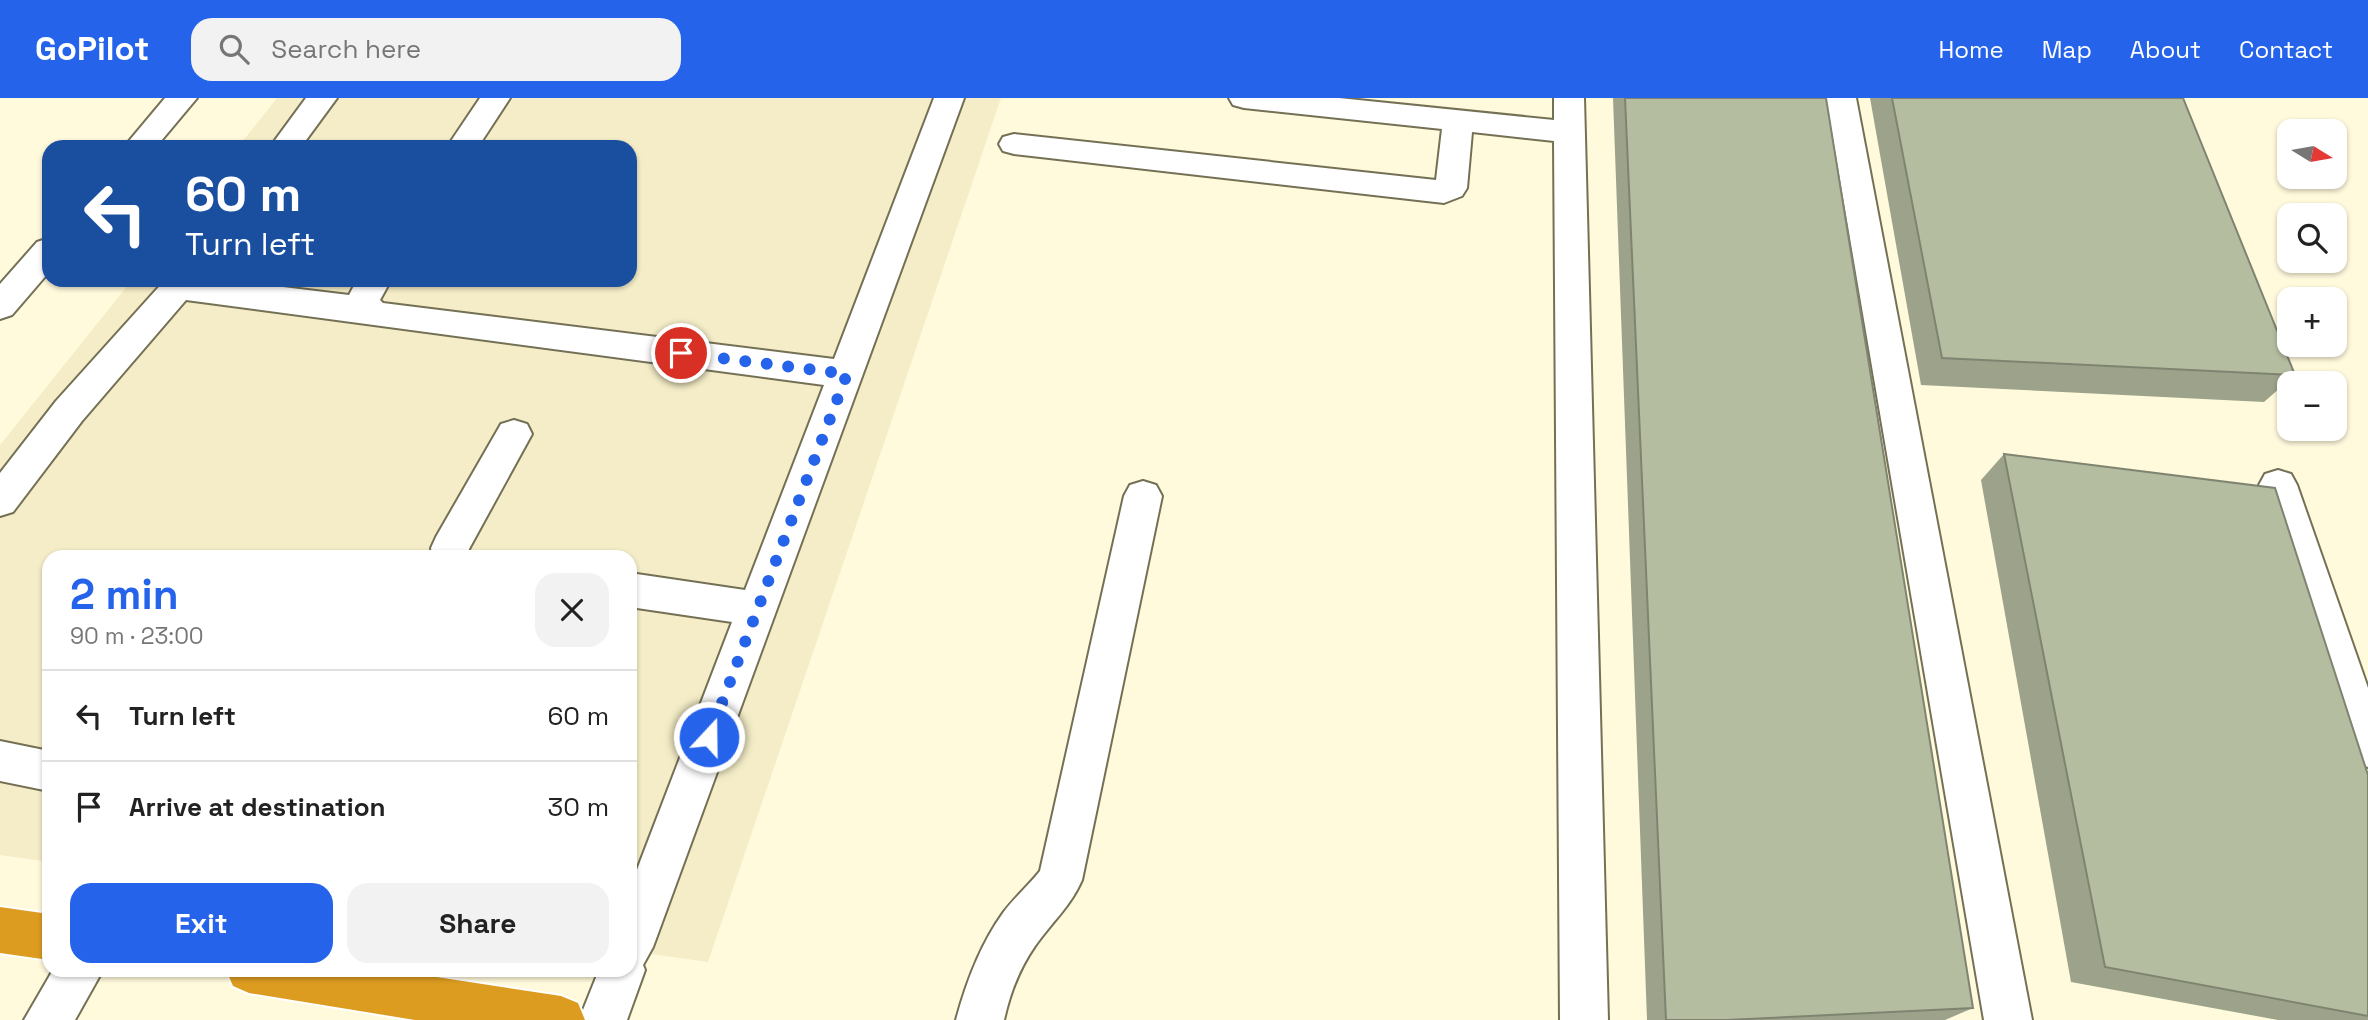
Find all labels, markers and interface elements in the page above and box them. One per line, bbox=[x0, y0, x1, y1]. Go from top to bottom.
search box bbox=[191, 18, 681, 81]
text: GoPilot bbox=[35, 28, 149, 70]
icon: search bbox=[215, 30, 253, 68]
text: Search here bbox=[271, 32, 421, 66]
text: Home bbox=[1938, 34, 2004, 65]
text: Map bbox=[2042, 34, 2092, 65]
text: About bbox=[2130, 34, 2201, 65]
text: Contact bbox=[2239, 34, 2333, 65]
north arrow bbox=[2277, 119, 2347, 189]
map controls bbox=[2277, 119, 2347, 441]
text: 60 m bbox=[185, 163, 301, 225]
icon: left bbox=[70, 168, 161, 259]
button: search bbox=[2277, 203, 2347, 273]
text: Turn left bbox=[185, 224, 315, 264]
button: + bbox=[2277, 287, 2347, 357]
pin bbox=[651, 323, 711, 383]
icon: arrive bbox=[662, 334, 700, 372]
button: − bbox=[2277, 371, 2347, 441]
text: 2 min bbox=[70, 568, 179, 621]
button: close bbox=[535, 573, 609, 647]
text: 90 m · 23:00 bbox=[70, 621, 204, 651]
icon: left bbox=[70, 697, 108, 735]
text: Turn left bbox=[129, 699, 236, 733]
text: 60 m bbox=[547, 699, 609, 733]
position arrow bbox=[672, 700, 746, 774]
icon: arrive bbox=[70, 788, 108, 826]
text: Arrive at destination bbox=[129, 790, 386, 824]
text: 30 m bbox=[548, 790, 609, 824]
button: Exit bbox=[70, 883, 333, 963]
button: Share bbox=[347, 883, 609, 963]

